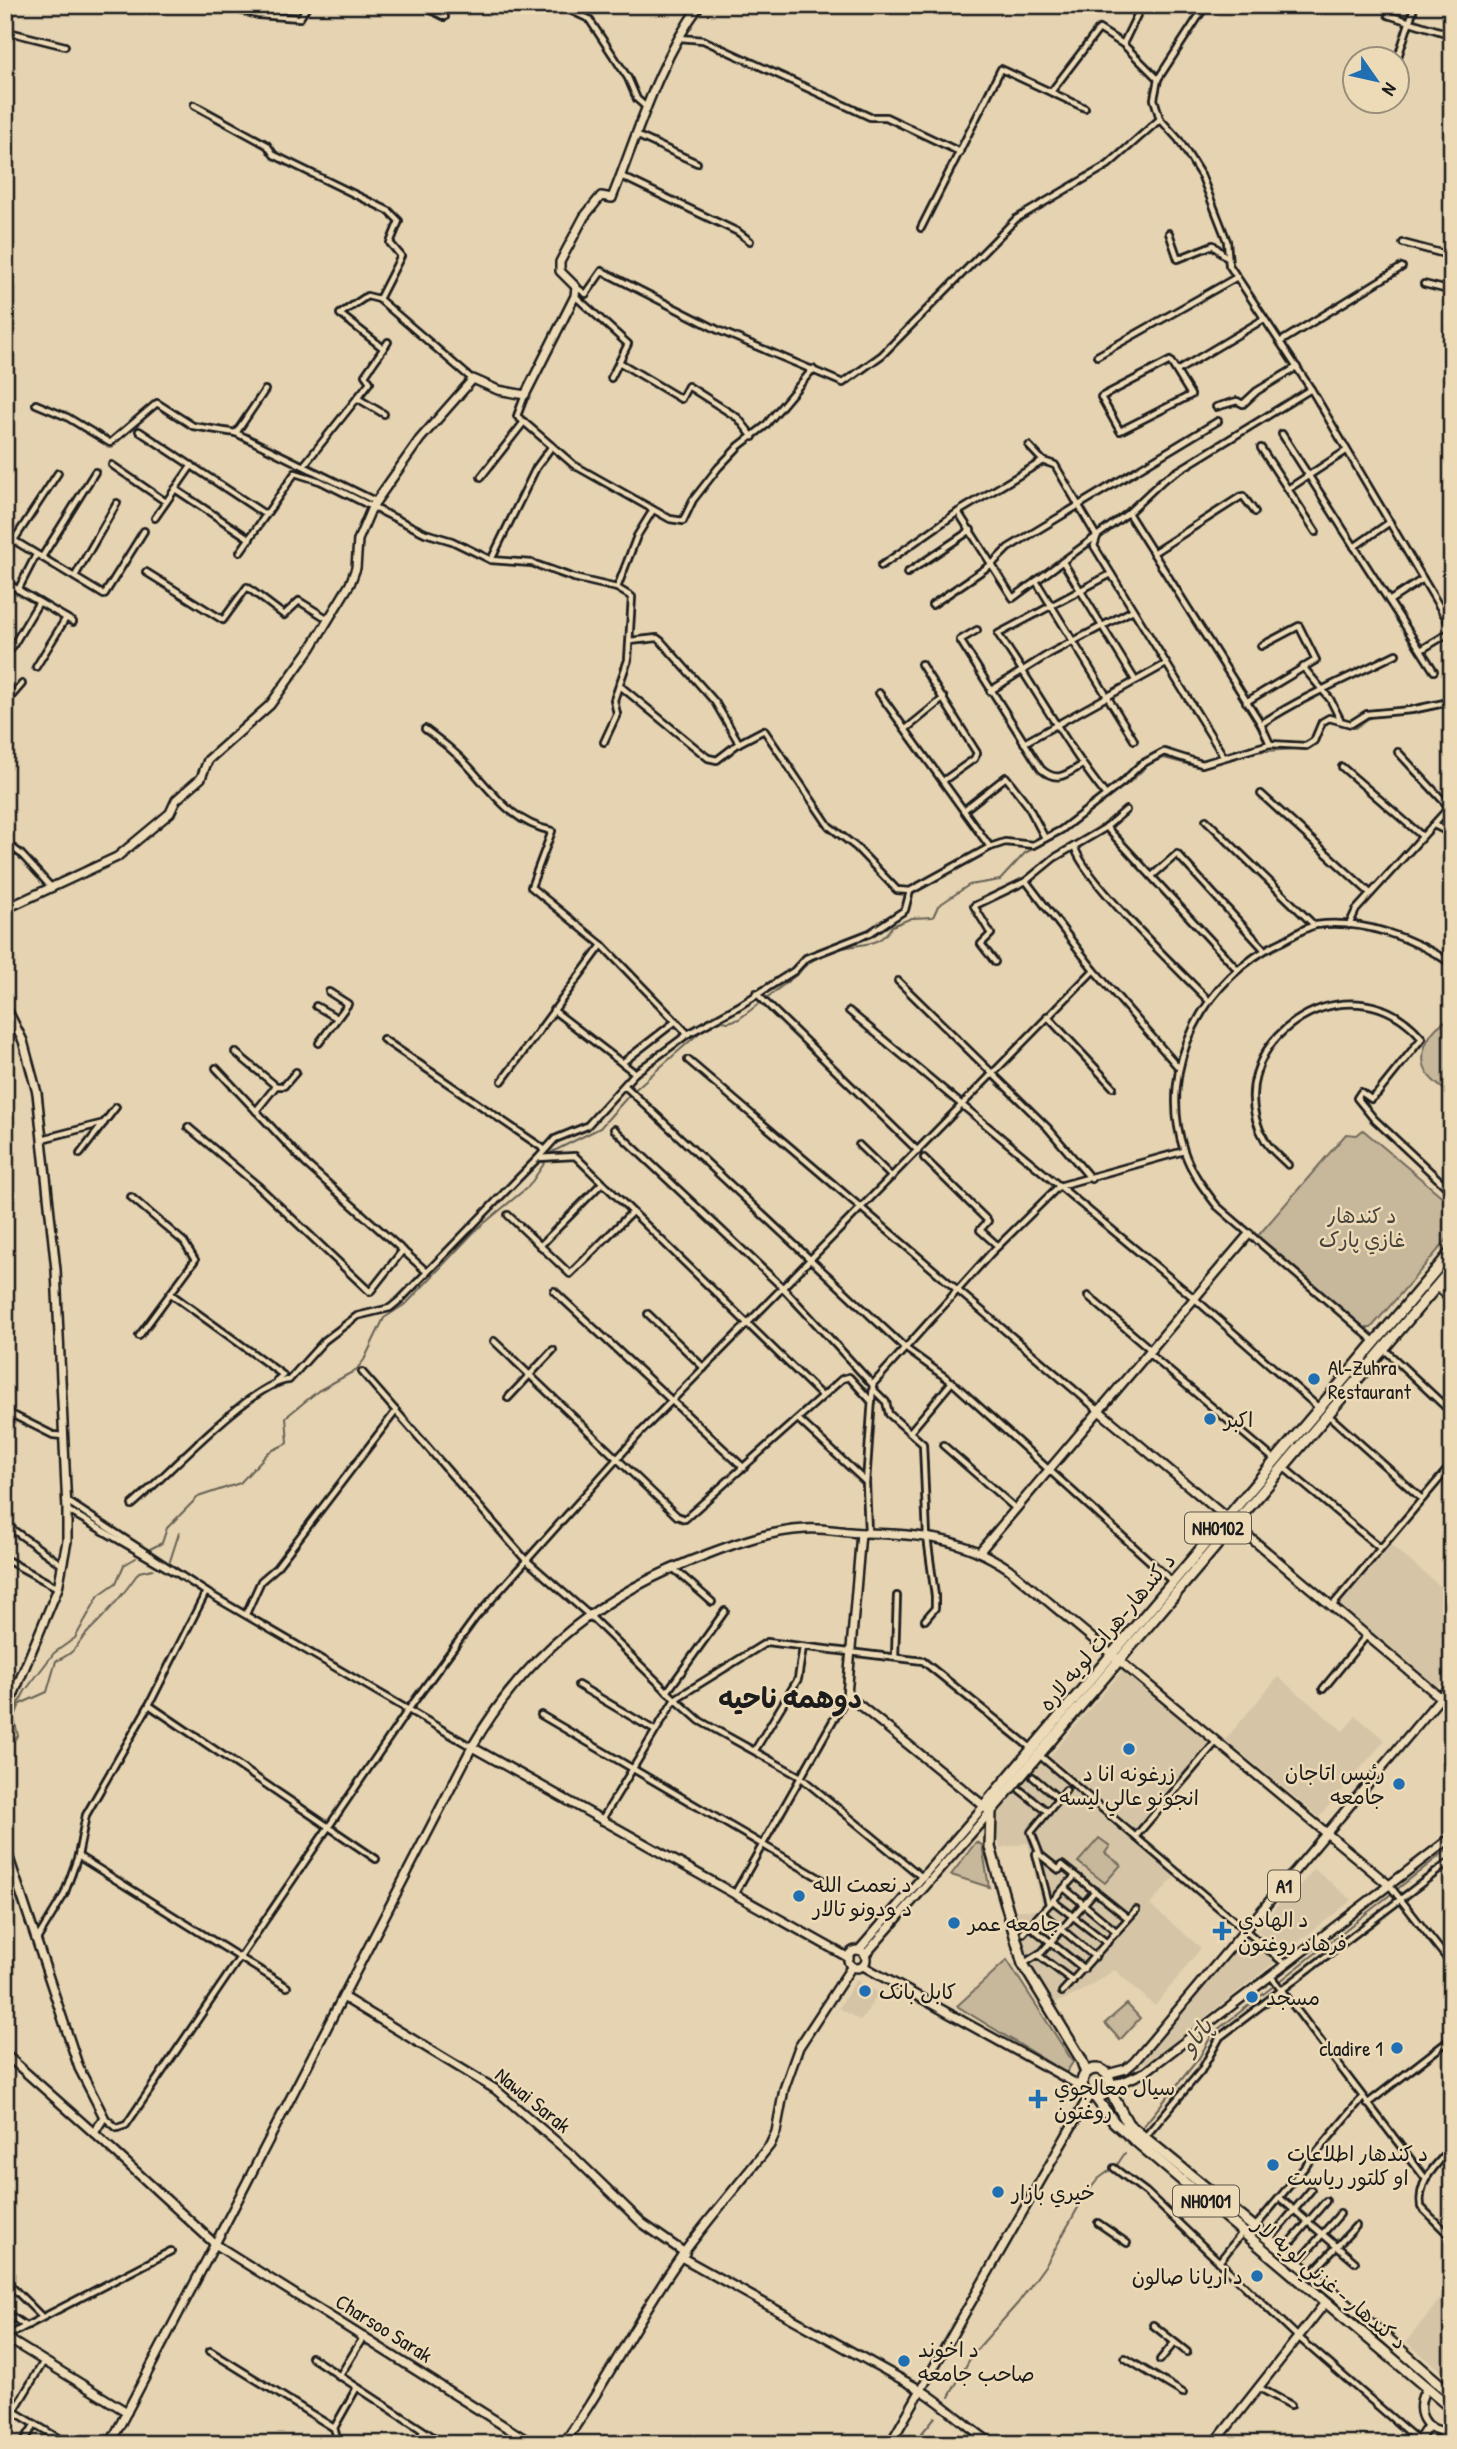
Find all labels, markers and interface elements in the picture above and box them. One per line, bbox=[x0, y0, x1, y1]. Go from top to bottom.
north arrow bbox=[1342, 46, 1412, 116]
text: N bbox=[1376, 78, 1404, 101]
park label: د کندهار غازي پارک bbox=[1319, 1201, 1405, 1255]
place label: Al-Zuhra Restaurant bbox=[1328, 1353, 1412, 1406]
marker: Al-Zuhra Restaurant bbox=[1306, 1371, 1322, 1387]
place label: اکبر bbox=[1222, 1405, 1253, 1434]
marker: اکبر bbox=[1202, 1411, 1218, 1427]
road number: NH0102 bbox=[1185, 1512, 1251, 1544]
street label: د کندهار-هرات لويه لاره bbox=[1032, 1547, 1182, 1717]
district label: دوهمه ناحیه bbox=[718, 1679, 862, 1717]
marker: زرغونه انا د انجونو عالي لیسه bbox=[1121, 1741, 1137, 1757]
place label: رئيس اتاجان جامعه bbox=[1285, 1758, 1385, 1811]
place label: زرغونه انا د انجونو عالي لیسه bbox=[1059, 1759, 1199, 1817]
marker: رئيس اتاجان جامعه bbox=[1391, 1776, 1407, 1792]
place label: د نعمت الله د ودونو تالار bbox=[811, 1870, 912, 1923]
road number: A1 bbox=[1268, 1870, 1300, 1902]
marker: د نعمت الله د ودونو تالار bbox=[791, 1888, 807, 1904]
place label: د الهادي فرهاد روغتون bbox=[1238, 1905, 1347, 1958]
place label: جامعه عمر bbox=[966, 1909, 1061, 1938]
marker: جامعه عمر bbox=[946, 1915, 962, 1931]
marker: د الهادي فرهاد روغتون bbox=[1212, 1921, 1232, 1941]
place label: کابل بانک bbox=[879, 1977, 956, 2006]
marker: کابل بانک bbox=[857, 1983, 873, 1999]
place label: مسجد bbox=[1266, 1983, 1320, 2012]
marker: مسجد bbox=[1244, 1989, 1260, 2005]
water label: پاتاو bbox=[1171, 2011, 1220, 2062]
place label: cladire 1 bbox=[1319, 2034, 1383, 2063]
marker: cladire 1 bbox=[1389, 2040, 1405, 2056]
street label: Nawai Sarak bbox=[489, 2060, 577, 2140]
place label: سيال معالجوي روغتون bbox=[1054, 2073, 1175, 2126]
marker: سيال معالجوي روغتون bbox=[1028, 2089, 1048, 2109]
place label: د کندهار اطلاعات او کلتور رياست bbox=[1287, 2139, 1428, 2192]
marker: د کندهار اطلاعات او کلتور رياست bbox=[1265, 2157, 1281, 2173]
place label: خیري بازار bbox=[1010, 2178, 1095, 2208]
marker: خیري بازار bbox=[990, 2184, 1006, 2200]
road number: NH0101 bbox=[1173, 2186, 1239, 2216]
street label: د کندهار - غزني لويه لار bbox=[1242, 2209, 1413, 2360]
place label: د اریانا صالون bbox=[1132, 2262, 1243, 2291]
marker: د اریانا صالون bbox=[1249, 2268, 1265, 2284]
street label: Charsoo Sarak bbox=[330, 2287, 438, 2369]
place label: د اخوند صاحب جامعه bbox=[918, 2335, 1035, 2388]
marker: د اخوند صاحب جامعه bbox=[896, 2353, 912, 2369]

